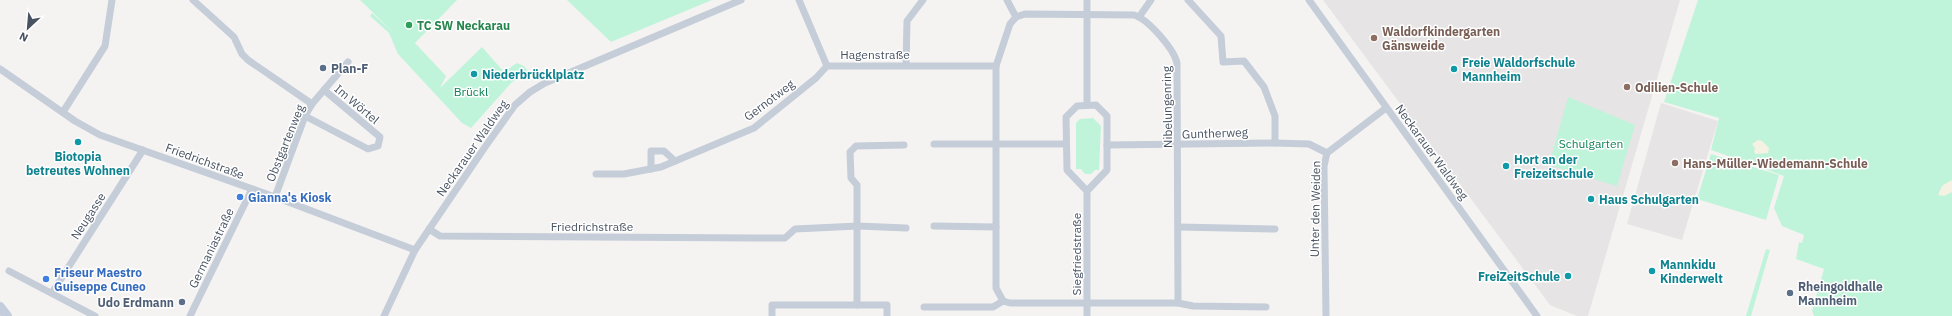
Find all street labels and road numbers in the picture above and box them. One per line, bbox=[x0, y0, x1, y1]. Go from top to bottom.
street label: Hagenstraße bbox=[840, 47, 910, 62]
street label: Nibelungenring bbox=[1159, 65, 1175, 148]
street label: Gernotweg bbox=[741, 76, 798, 124]
street label: Im Wörtel bbox=[332, 81, 382, 127]
street label: Neckarauer Waldweg bbox=[433, 96, 511, 199]
street label: Neckarauer Waldweg bbox=[1392, 101, 1472, 203]
street label: Obstgartenweg bbox=[263, 102, 308, 184]
street label: Guntherweg bbox=[1182, 124, 1249, 142]
street label: Friedrichstraße bbox=[164, 140, 247, 182]
street label: Unter den Weiden bbox=[1307, 161, 1323, 257]
street label: Neugasse bbox=[67, 189, 109, 242]
street label: Germaniastraße bbox=[185, 205, 237, 291]
street label: Siegfriedstraße bbox=[1069, 212, 1084, 295]
street label: Friedrichstraße bbox=[551, 219, 634, 234]

